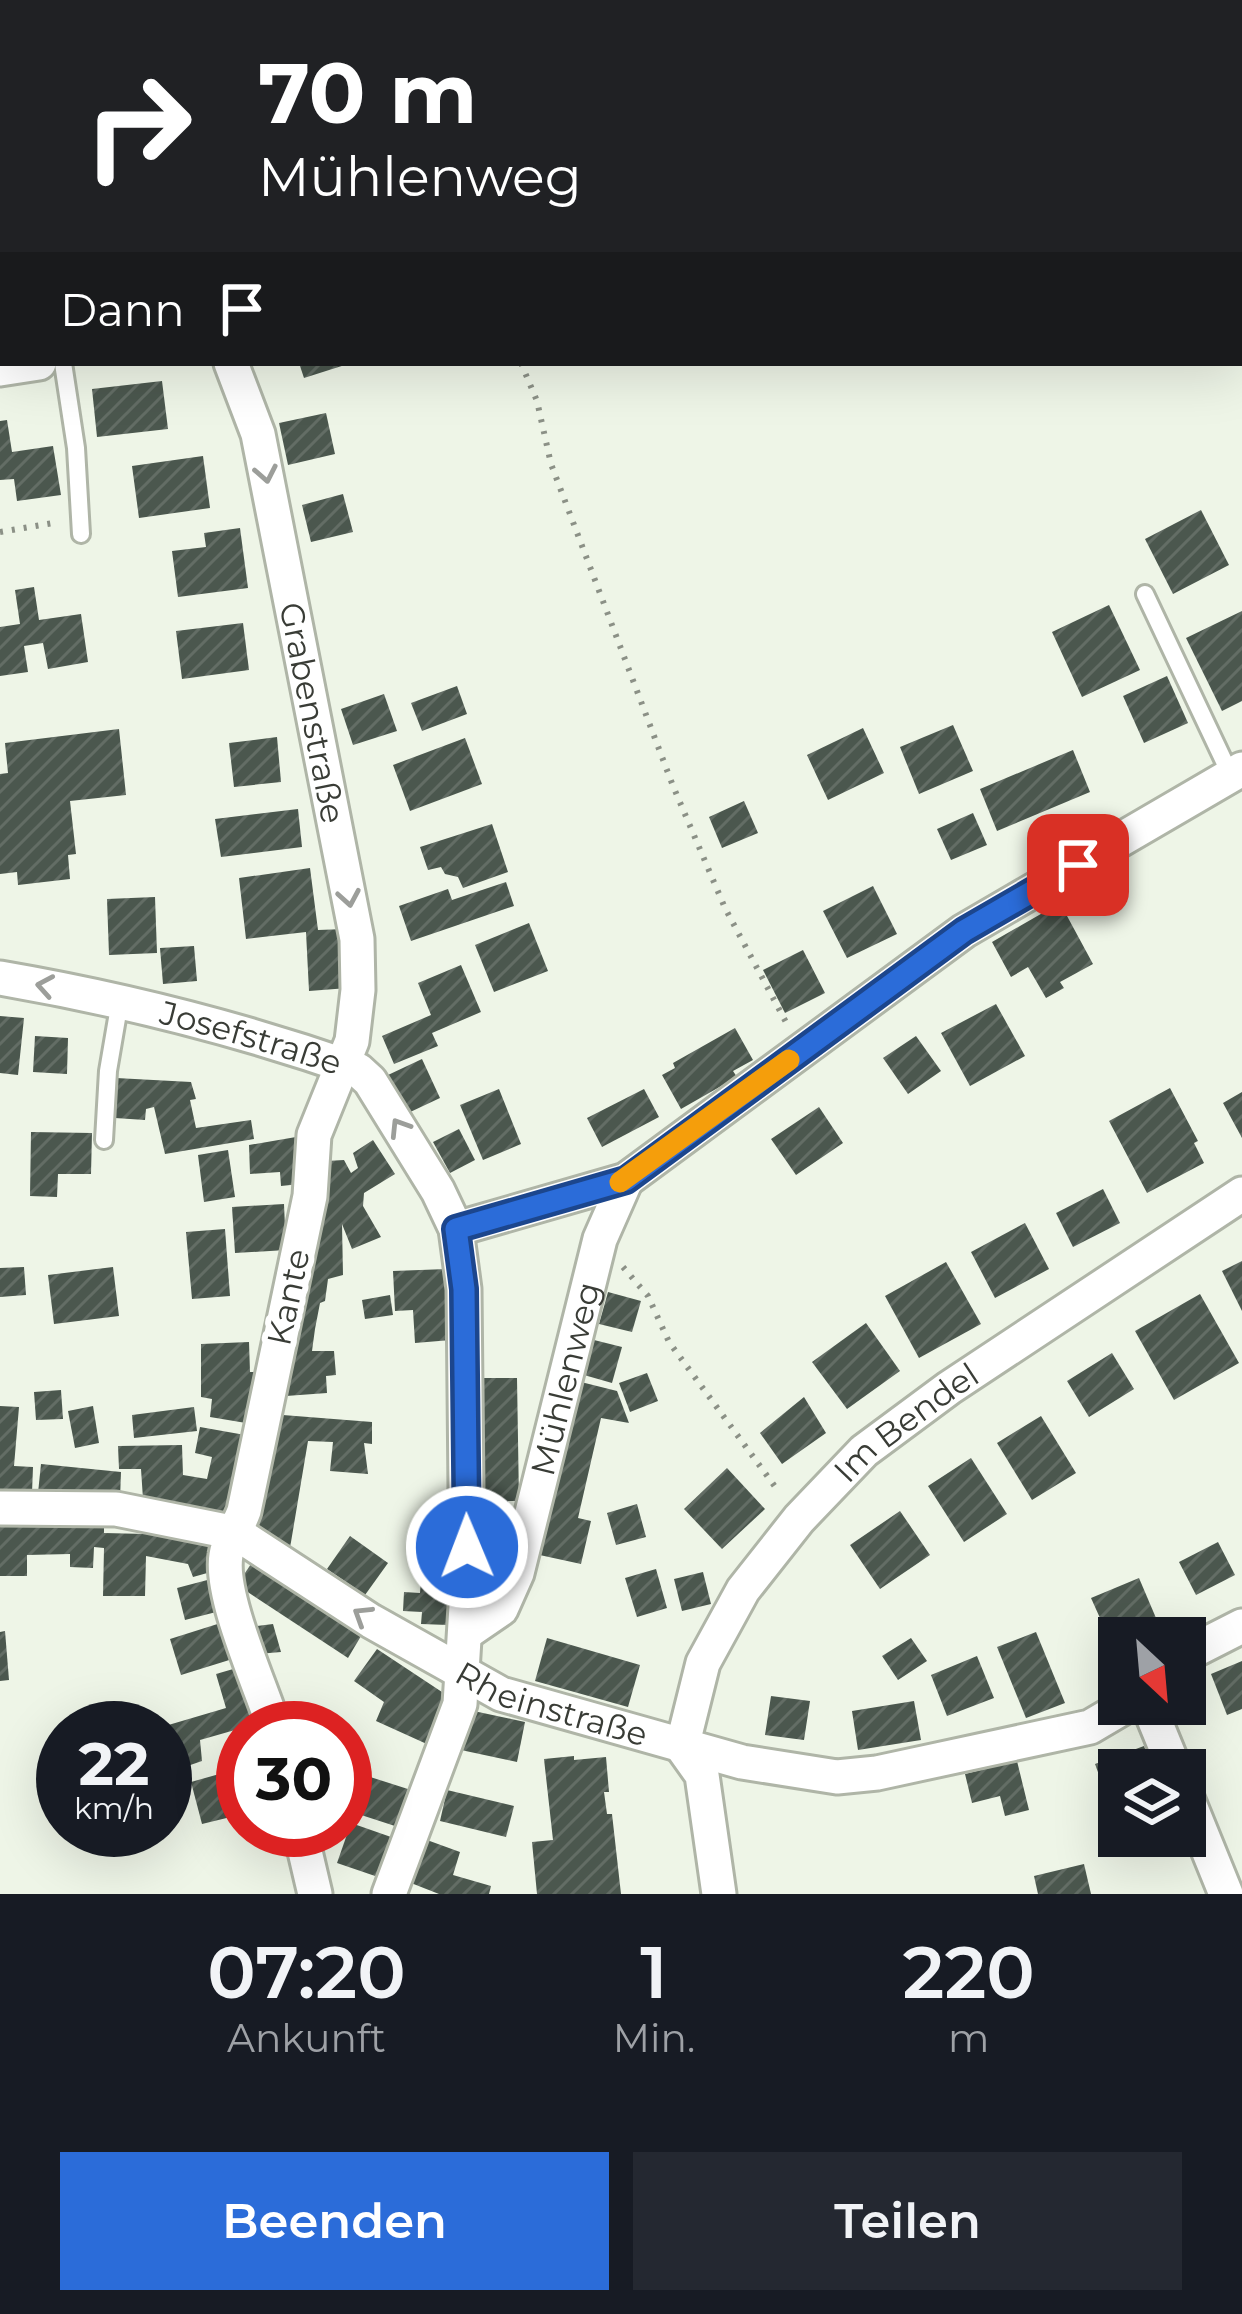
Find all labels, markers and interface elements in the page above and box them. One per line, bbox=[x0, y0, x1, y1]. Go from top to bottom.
text: 70 m bbox=[258, 42, 477, 144]
icon: right bbox=[60, 48, 216, 204]
text: Mühlenweg bbox=[258, 144, 582, 210]
icon: arrive bbox=[209, 276, 275, 342]
text: Dann bbox=[60, 282, 185, 337]
one-way arrow bbox=[252, 464, 278, 484]
street label: Grabenstraße bbox=[271, 599, 354, 827]
pin bbox=[1027, 814, 1129, 916]
icon: arrive bbox=[1045, 832, 1111, 898]
one-way arrow bbox=[335, 887, 361, 907]
one-way arrow bbox=[36, 974, 56, 1000]
street label: Josefstraße bbox=[155, 992, 347, 1083]
one-way arrow bbox=[391, 1118, 413, 1140]
street label: Kante bbox=[258, 1245, 318, 1349]
street label: Mühlenweg bbox=[522, 1278, 609, 1480]
street label: Im Bendel bbox=[825, 1354, 986, 1490]
position arrow bbox=[404, 1484, 530, 1610]
one-way arrow bbox=[353, 1607, 375, 1629]
north arrow bbox=[1098, 1617, 1206, 1725]
map controls bbox=[1098, 1617, 1206, 1857]
street label: Rheinstraße bbox=[449, 1653, 652, 1754]
speed limit sign: 30 bbox=[216, 1701, 372, 1857]
text: 22 bbox=[79, 1727, 149, 1800]
button: layers bbox=[1098, 1749, 1206, 1857]
text: km/h bbox=[74, 1790, 154, 1827]
text: 07:20 bbox=[207, 1928, 406, 2016]
text: 1 bbox=[640, 1928, 668, 2016]
text: 220 bbox=[902, 1928, 1035, 2016]
text: Ankunft bbox=[227, 2014, 386, 2062]
text: Min. bbox=[613, 2014, 695, 2062]
text: m bbox=[948, 2014, 989, 2062]
button: Beenden bbox=[60, 2152, 609, 2290]
button: Teilen bbox=[633, 2152, 1182, 2290]

